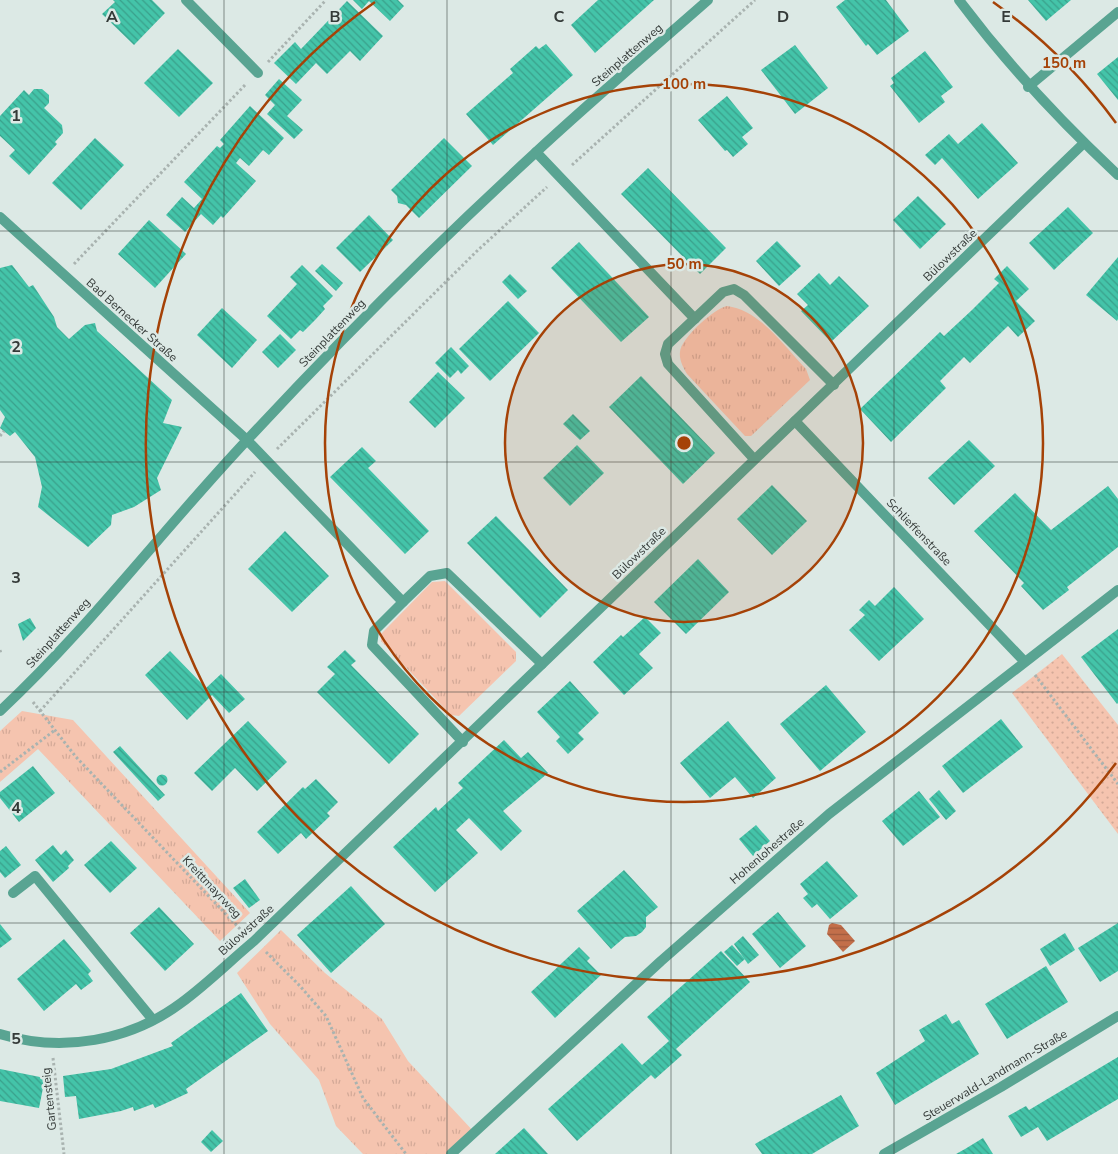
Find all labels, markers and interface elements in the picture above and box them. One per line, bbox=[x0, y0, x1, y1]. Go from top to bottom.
text: A bbox=[106, 6, 118, 28]
text: B bbox=[329, 6, 341, 28]
text: C bbox=[554, 6, 565, 28]
text: D bbox=[777, 6, 789, 28]
text: E bbox=[1001, 6, 1011, 28]
street label: Steinplattenweg bbox=[588, 20, 666, 90]
text: 150 m bbox=[1042, 53, 1086, 73]
text: 100 m bbox=[662, 74, 706, 94]
text: 1 bbox=[11, 105, 21, 127]
street label: Bülowstraße bbox=[920, 225, 980, 285]
text: 50 m bbox=[666, 254, 702, 274]
street label: Bad Bernecker Straße bbox=[83, 275, 181, 365]
street label: Steinplattenweg bbox=[295, 295, 369, 371]
text: 2 bbox=[11, 336, 21, 358]
centre of rings bbox=[675, 434, 693, 452]
street label: Schlieffenstraße bbox=[883, 495, 955, 569]
street label: Bülowstraße bbox=[609, 523, 669, 583]
text: 3 bbox=[11, 567, 21, 589]
street label: Steinplattenweg bbox=[22, 595, 94, 671]
text: 4 bbox=[11, 797, 21, 819]
street label: Hohenlohestraße bbox=[726, 814, 808, 888]
street label: Kreittmayrweg bbox=[179, 852, 245, 922]
street label: Bülowstraße bbox=[215, 901, 277, 959]
street label: Steuerwald-Landmann-Straße bbox=[920, 1026, 1070, 1124]
text: 5 bbox=[11, 1028, 21, 1050]
street label: Gartensteig bbox=[38, 1067, 60, 1131]

